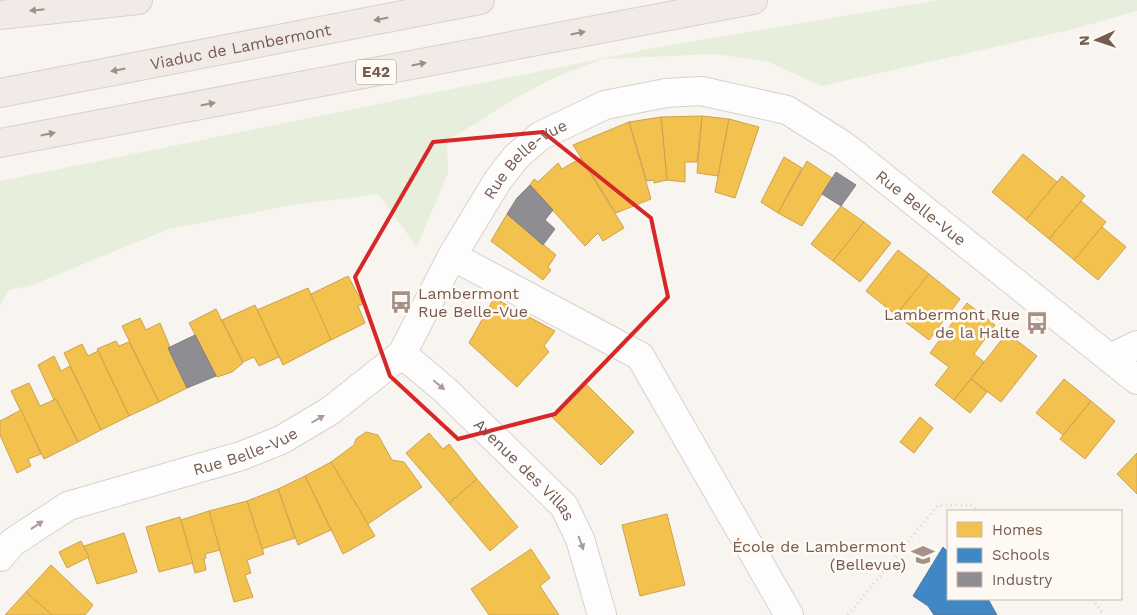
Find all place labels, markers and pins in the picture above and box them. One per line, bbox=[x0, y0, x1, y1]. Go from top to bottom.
place label: Lambermont Rue Belle-Vue bbox=[418, 284, 528, 321]
bus stop icon: Lambermont Rue Belle-Vue bbox=[388, 289, 414, 315]
place label: Lambermont Rue de la Halte bbox=[884, 305, 1020, 342]
bus stop icon: Lambermont Rue de la Halte bbox=[1024, 310, 1050, 336]
place label: École de Lambermont (Bellevue) bbox=[732, 537, 906, 574]
school or university icon: École de Lambermont (Bellevue) bbox=[910, 542, 936, 568]

